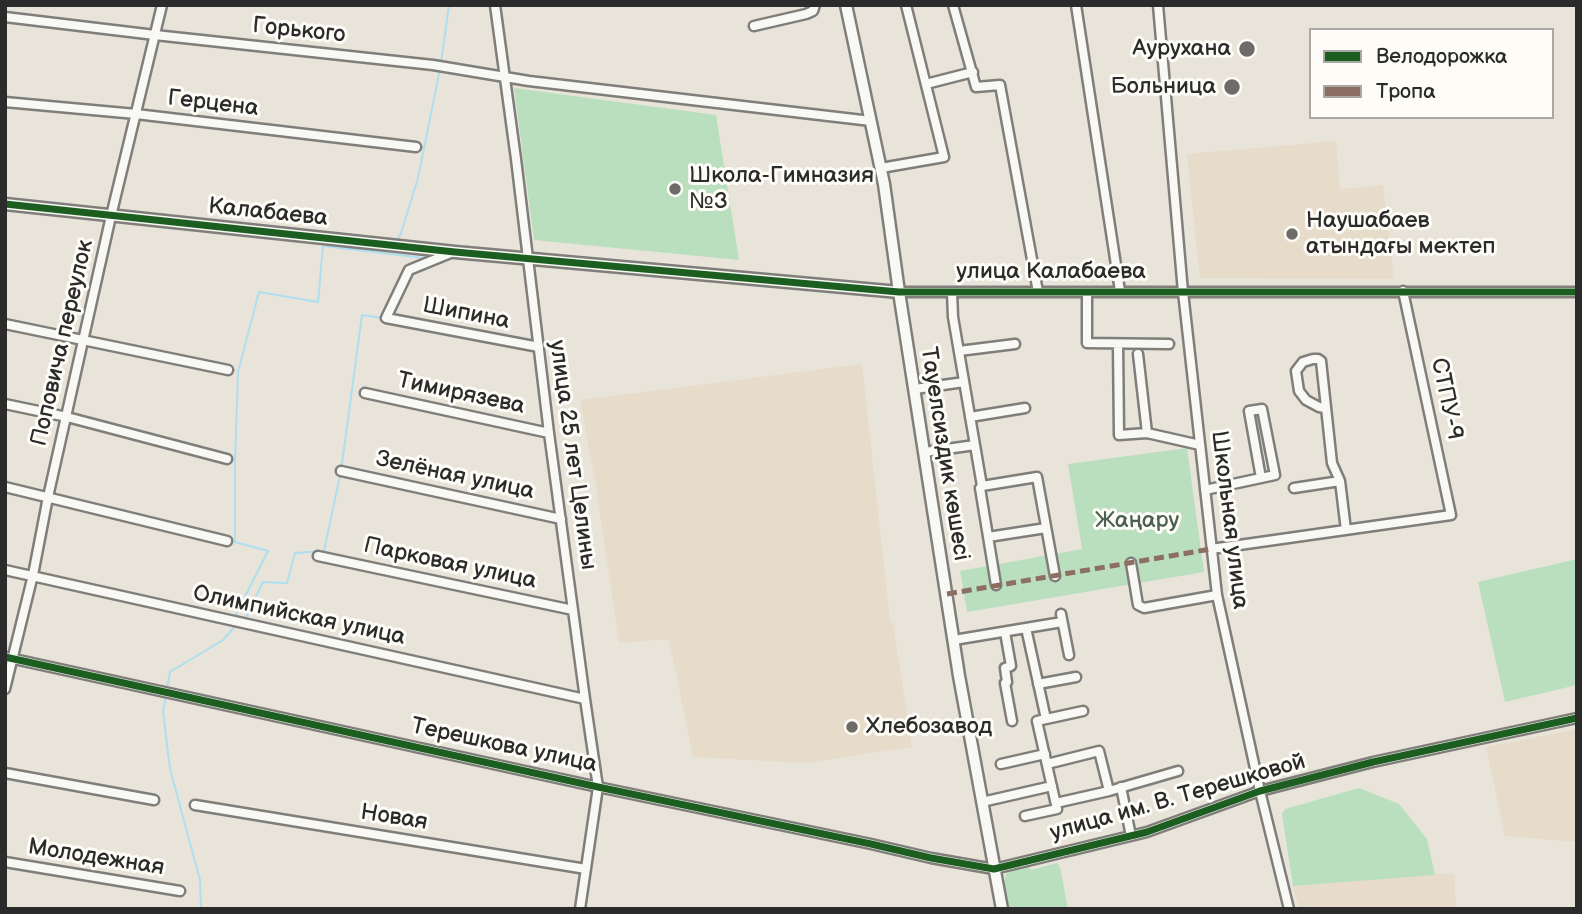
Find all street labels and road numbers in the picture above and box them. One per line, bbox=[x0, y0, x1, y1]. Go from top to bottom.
street label: Горького bbox=[251, 12, 347, 50]
street label: Герцена bbox=[166, 85, 260, 123]
street label: Калабаева bbox=[207, 193, 329, 233]
street label: Поповича переулок bbox=[26, 237, 100, 449]
street label: улица Калабаева bbox=[956, 258, 1146, 286]
street label: Шипина bbox=[420, 292, 512, 336]
street label: улица 25 лет Целины bbox=[542, 338, 602, 572]
street label: Тауелсиздик көшесі bbox=[913, 345, 975, 563]
street label: СТПУ-9 bbox=[1424, 356, 1468, 442]
street label: Тимирязева bbox=[395, 367, 527, 421]
street label: Школьная улица bbox=[1204, 429, 1254, 611]
street label: Зелёная улица bbox=[373, 446, 537, 506]
street label: Парковая улица bbox=[361, 532, 539, 596]
street label: Олимпийская улица bbox=[190, 580, 408, 652]
street label: Терешкова улица bbox=[409, 713, 599, 779]
street label: улица им. В. Терешковой bbox=[1047, 748, 1309, 848]
street label: Новая bbox=[359, 799, 429, 837]
street label: Молодежная bbox=[26, 834, 166, 882]

